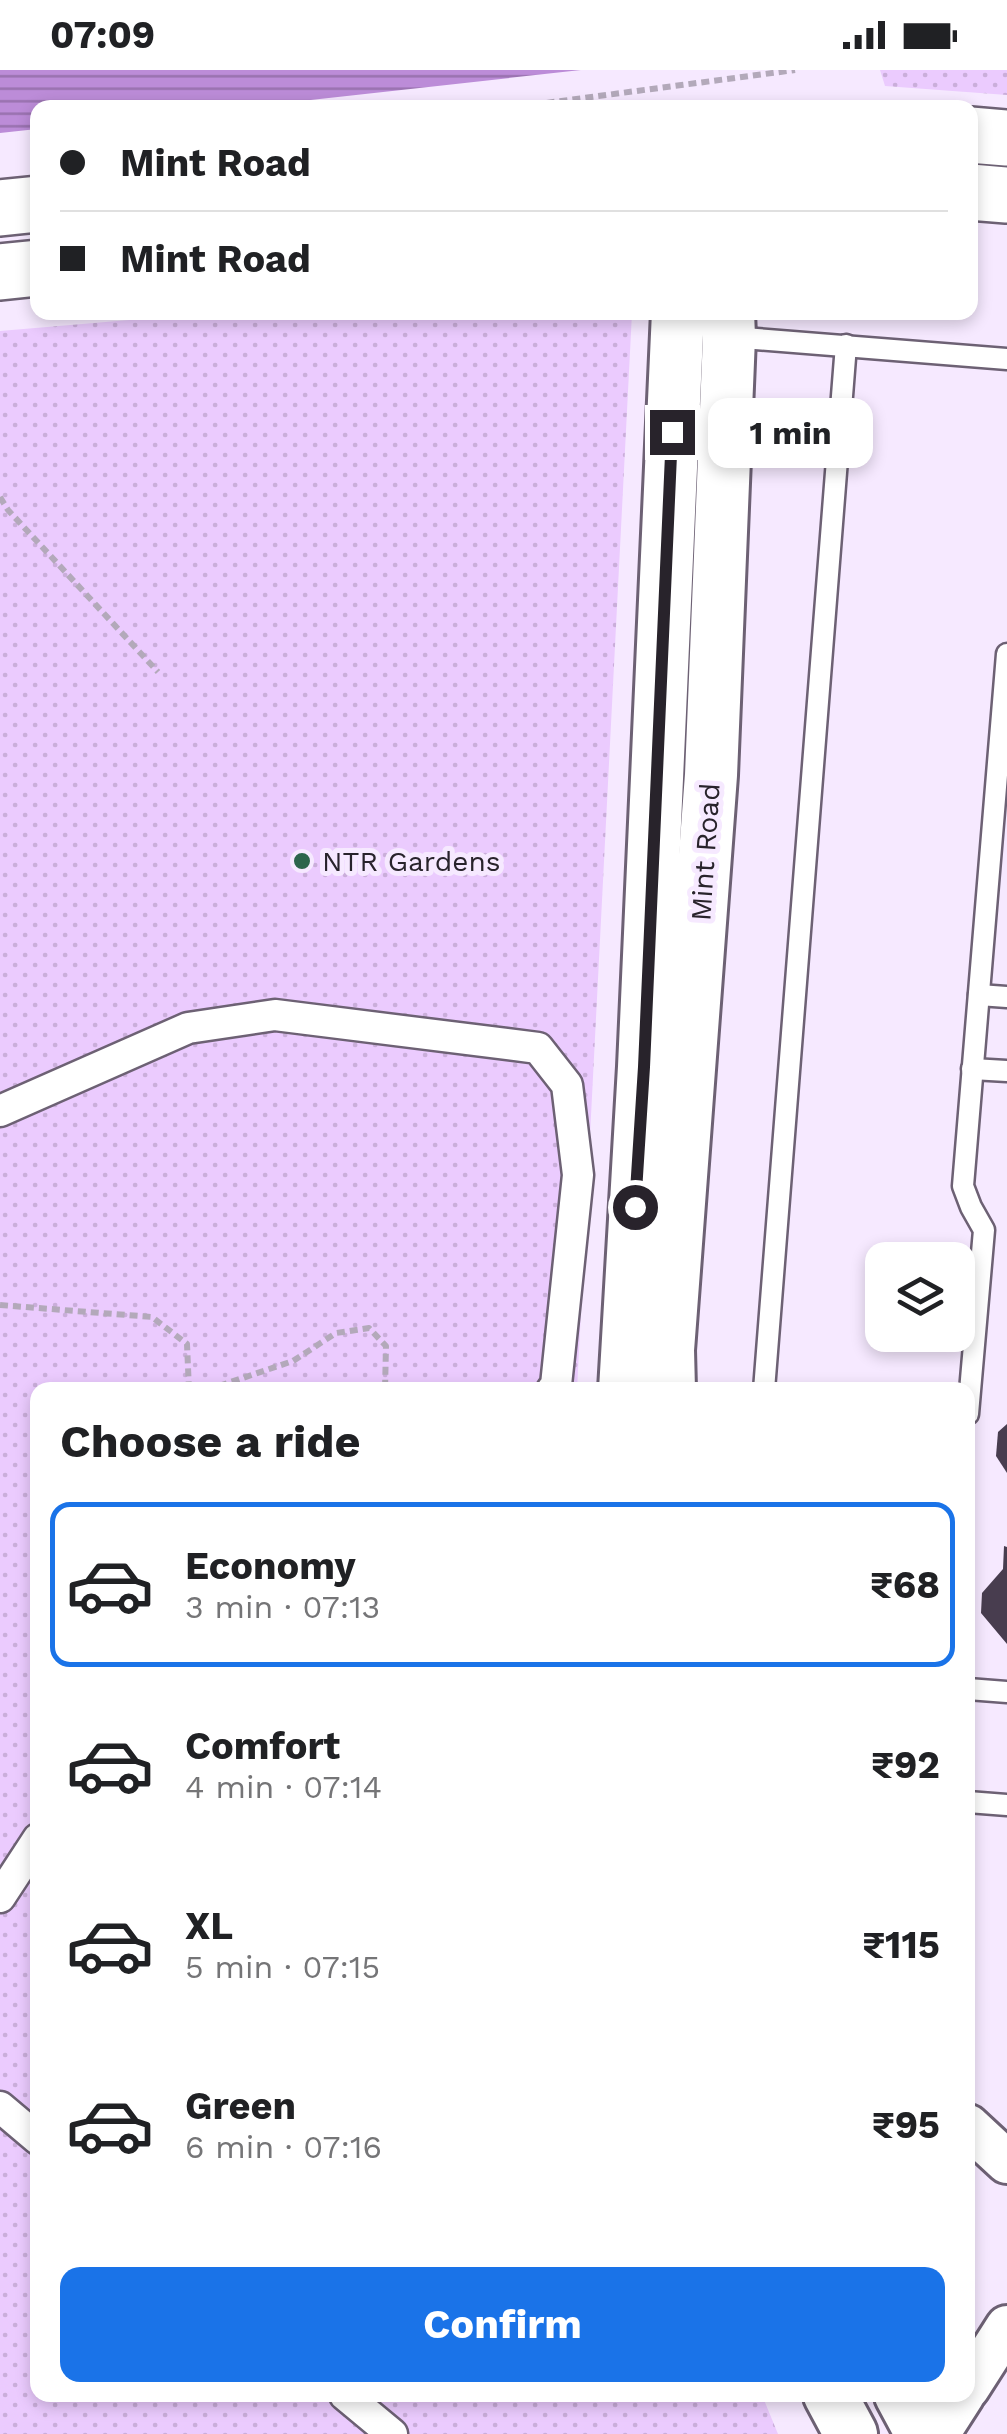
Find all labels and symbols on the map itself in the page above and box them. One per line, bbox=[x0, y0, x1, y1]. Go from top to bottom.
callout: 1 min bbox=[707, 397, 872, 467]
route end bbox=[650, 410, 695, 455]
street label: Mint Road bbox=[684, 782, 727, 922]
place label: NTR Gardens bbox=[322, 845, 501, 878]
marker: NTR Gardens bbox=[291, 850, 313, 872]
route start bbox=[613, 1185, 658, 1230]

